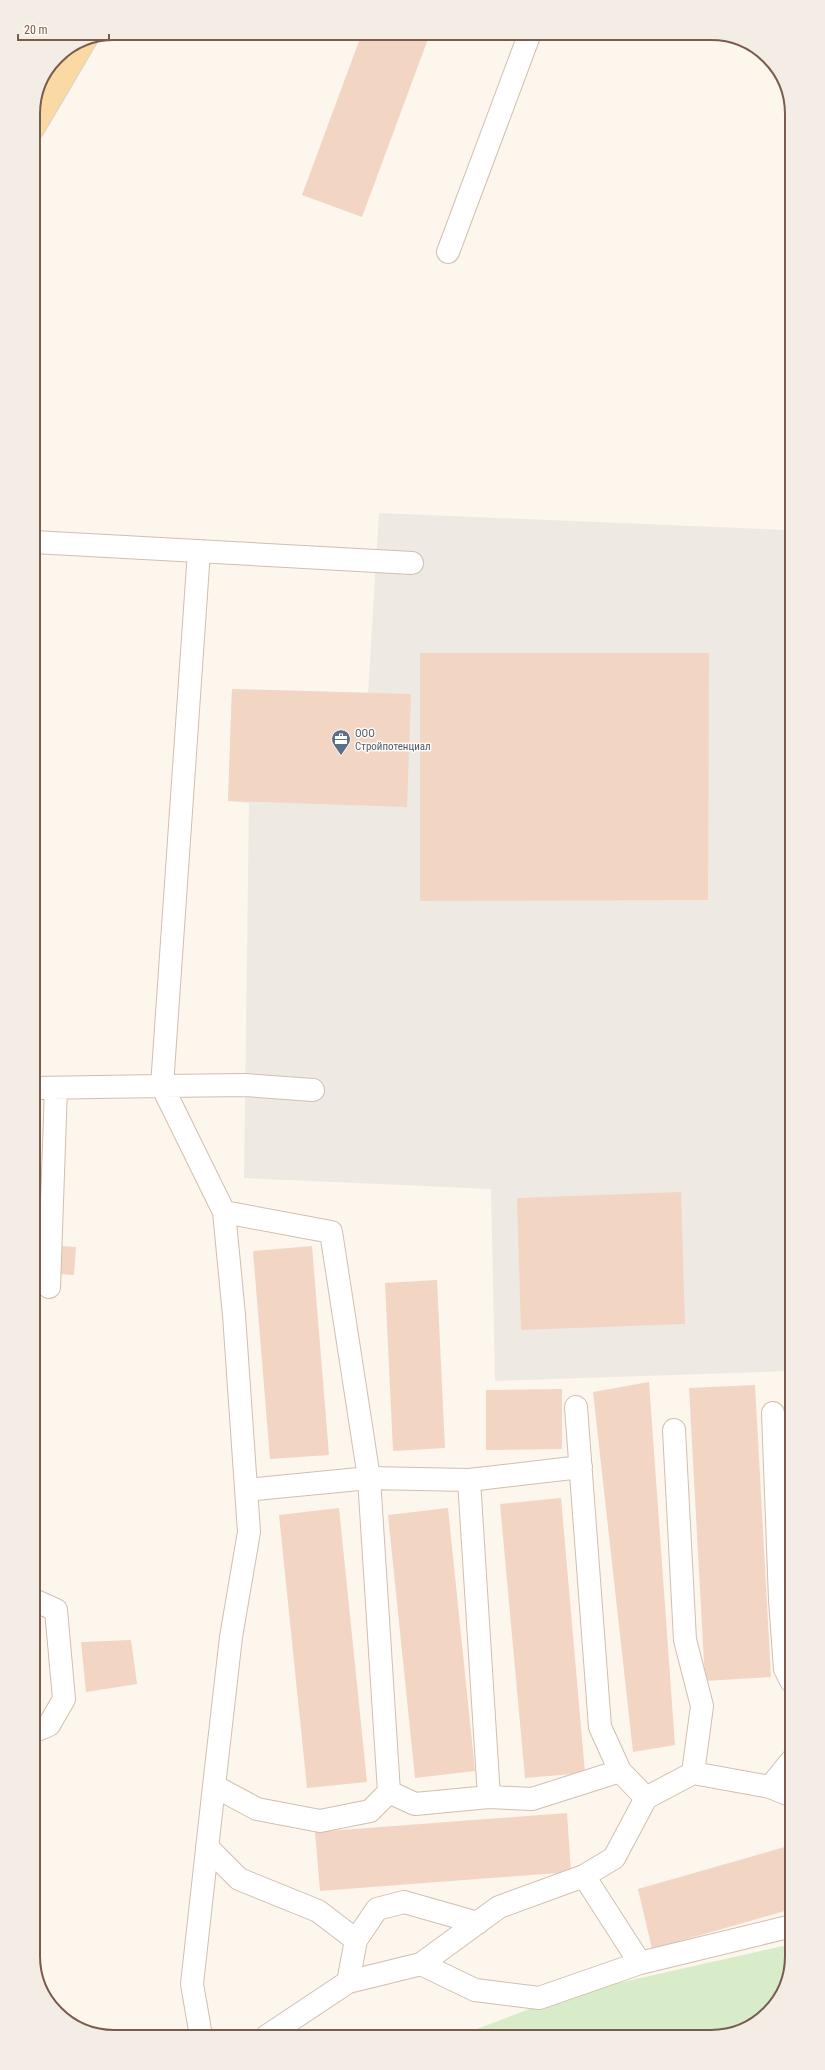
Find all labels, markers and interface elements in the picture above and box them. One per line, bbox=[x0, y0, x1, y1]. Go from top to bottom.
scale bar bbox=[18, 16, 109, 42]
text: 20 m bbox=[24, 23, 48, 37]
place label: ООО Стройпотенциал bbox=[355, 727, 431, 753]
office icon: ООО Стройпотенциал bbox=[330, 728, 352, 756]

